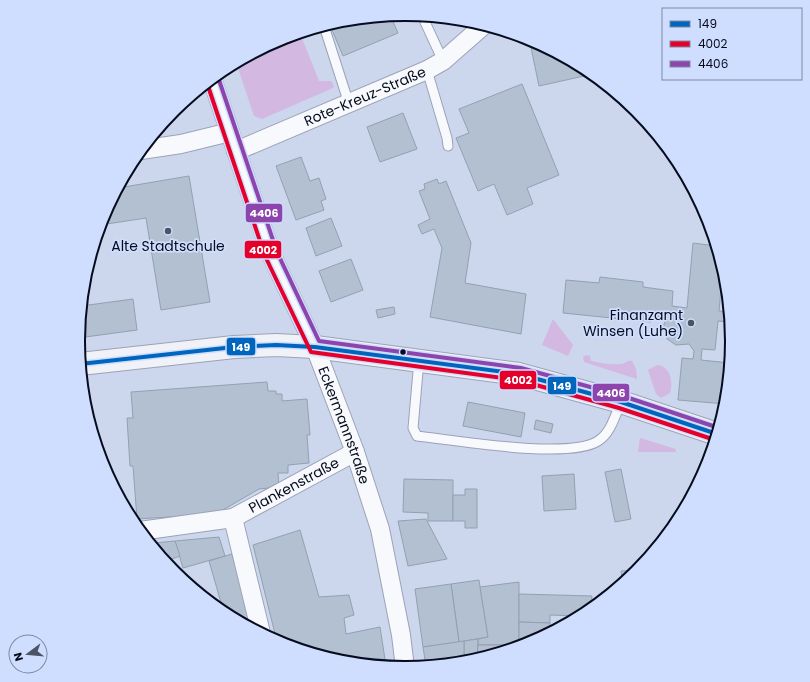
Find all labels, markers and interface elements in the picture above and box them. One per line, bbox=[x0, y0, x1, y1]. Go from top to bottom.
legend bbox=[662, 8, 802, 80]
text: 149 bbox=[698, 15, 717, 32]
text: 4002 bbox=[698, 35, 728, 52]
text: 4406 bbox=[698, 55, 728, 72]
street label: Rote-Kreuz-Straße bbox=[301, 62, 429, 131]
line badge: 4406 bbox=[245, 203, 283, 223]
text: 4406 bbox=[249, 205, 279, 221]
marker: Alte Stadtschule bbox=[163, 226, 173, 236]
place label: Alte Stadtschule bbox=[111, 236, 225, 256]
line badge: 4002 bbox=[244, 240, 282, 259]
text: 4002 bbox=[249, 242, 277, 258]
place label: Finanzamt Winsen (Luhe) bbox=[583, 305, 683, 341]
marker: Finanzamt Winsen (Luhe) bbox=[686, 318, 696, 328]
line badge: 149 bbox=[226, 337, 256, 356]
text: 149 bbox=[232, 339, 250, 355]
unlabelled marker bbox=[398, 347, 408, 357]
street label: Eckermannstraße bbox=[313, 363, 375, 487]
line badge: 4002 bbox=[499, 370, 537, 390]
text: 4002 bbox=[504, 372, 532, 388]
line badge: 149 bbox=[547, 376, 577, 395]
text: 149 bbox=[553, 378, 571, 394]
line badge: 4406 bbox=[592, 383, 630, 402]
text: 4406 bbox=[596, 385, 626, 401]
street label: Plankenstraße bbox=[245, 452, 343, 518]
north arrow bbox=[8, 634, 48, 674]
text: N bbox=[10, 651, 27, 663]

